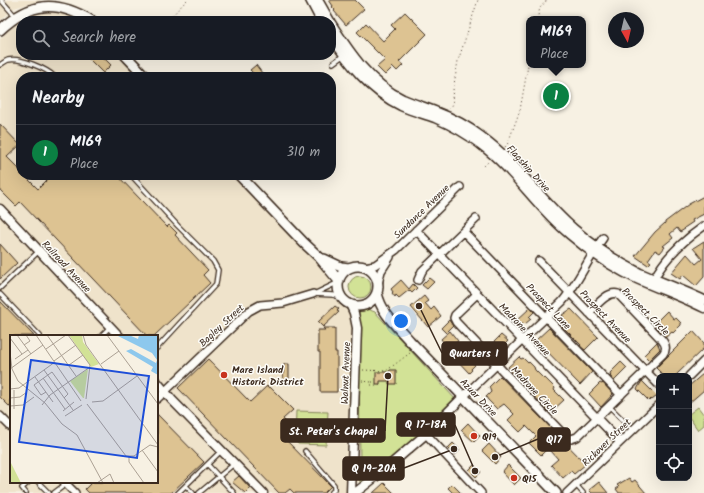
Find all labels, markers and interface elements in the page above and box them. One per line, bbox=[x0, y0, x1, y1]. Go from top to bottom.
north arrow bbox=[608, 12, 644, 48]
search box bbox=[16, 16, 336, 60]
popup bbox=[526, 16, 586, 68]
text: M169 bbox=[540, 20, 572, 44]
text: Search here bbox=[62, 26, 136, 50]
icon: search bbox=[30, 27, 52, 49]
text: Place bbox=[540, 44, 568, 65]
pin: 1 bbox=[543, 81, 569, 111]
text: Nearby bbox=[32, 85, 84, 112]
text: M169 bbox=[70, 130, 102, 154]
street label: Flagship Drive bbox=[503, 141, 554, 196]
text: 1 bbox=[43, 142, 47, 163]
text: 310 m bbox=[286, 142, 320, 163]
text: Place bbox=[70, 154, 98, 175]
street label: Sundance Avenue bbox=[390, 180, 454, 243]
street label: Railroad Avenue bbox=[38, 237, 95, 297]
street label: Prospect Lane bbox=[522, 280, 575, 334]
street label: Prospect Circle bbox=[618, 284, 673, 340]
street label: Prospect Avenue bbox=[576, 286, 635, 347]
street label: Madrone Avenue bbox=[495, 299, 554, 360]
street label: Bagley Street bbox=[195, 300, 248, 351]
your location bbox=[391, 311, 411, 331]
inset map bbox=[10, 335, 158, 483]
street label: Walnut Avenue bbox=[337, 341, 355, 405]
callout: Quarters I bbox=[442, 342, 507, 365]
text: Quarters I bbox=[449, 345, 499, 363]
place label: Mare Island Historic District bbox=[232, 362, 304, 390]
street label: Madrone Circle bbox=[507, 363, 562, 419]
marker: Mare Island Historic District bbox=[219, 370, 229, 380]
map controls bbox=[656, 373, 692, 481]
button: + bbox=[656, 373, 692, 409]
street label: Azuar Drive bbox=[456, 375, 501, 421]
button: − bbox=[656, 409, 692, 445]
callout: Q 17-18A bbox=[397, 413, 455, 436]
street label: Rickover Street bbox=[578, 415, 635, 470]
text: Q 17-18A bbox=[405, 416, 447, 434]
callout: St. Peter's Chapel bbox=[281, 419, 385, 442]
text: St. Peter's Chapel bbox=[289, 423, 377, 441]
callout: Q17 bbox=[538, 428, 570, 451]
place label: Q19 bbox=[482, 429, 497, 445]
marker: Q19 bbox=[469, 431, 479, 441]
text: Q17 bbox=[546, 431, 563, 449]
button: locate bbox=[656, 445, 692, 481]
callout: Q 19-20A bbox=[343, 457, 404, 480]
text: Q 19-20A bbox=[351, 460, 397, 478]
place label: Q15 bbox=[522, 471, 538, 487]
marker: Q15 bbox=[509, 473, 519, 483]

